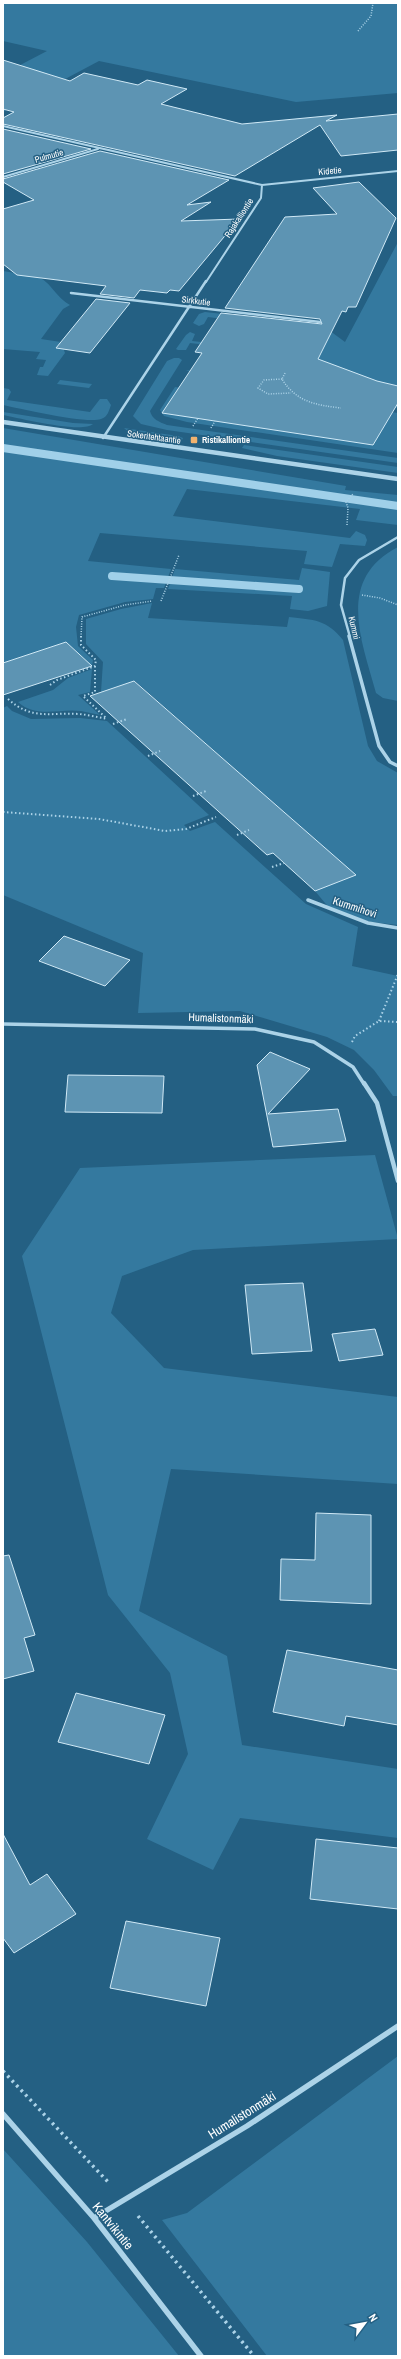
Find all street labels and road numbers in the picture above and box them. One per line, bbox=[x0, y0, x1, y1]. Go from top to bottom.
street label: Pulmutie bbox=[33, 146, 65, 166]
street label: Kidetie bbox=[318, 164, 342, 178]
street label: Rajakalliontie bbox=[222, 196, 256, 240]
street label: Sirkkutie bbox=[181, 293, 211, 309]
street label: Sokeritehtaantie bbox=[126, 427, 182, 447]
street label: Kummi bbox=[346, 615, 362, 641]
street label: Kummihovi bbox=[331, 893, 379, 921]
street label: Humalistonmäki bbox=[188, 1010, 254, 1026]
street label: Humalistonmäki bbox=[205, 2087, 279, 2143]
street label: Kantvikintie bbox=[89, 2199, 137, 2253]

